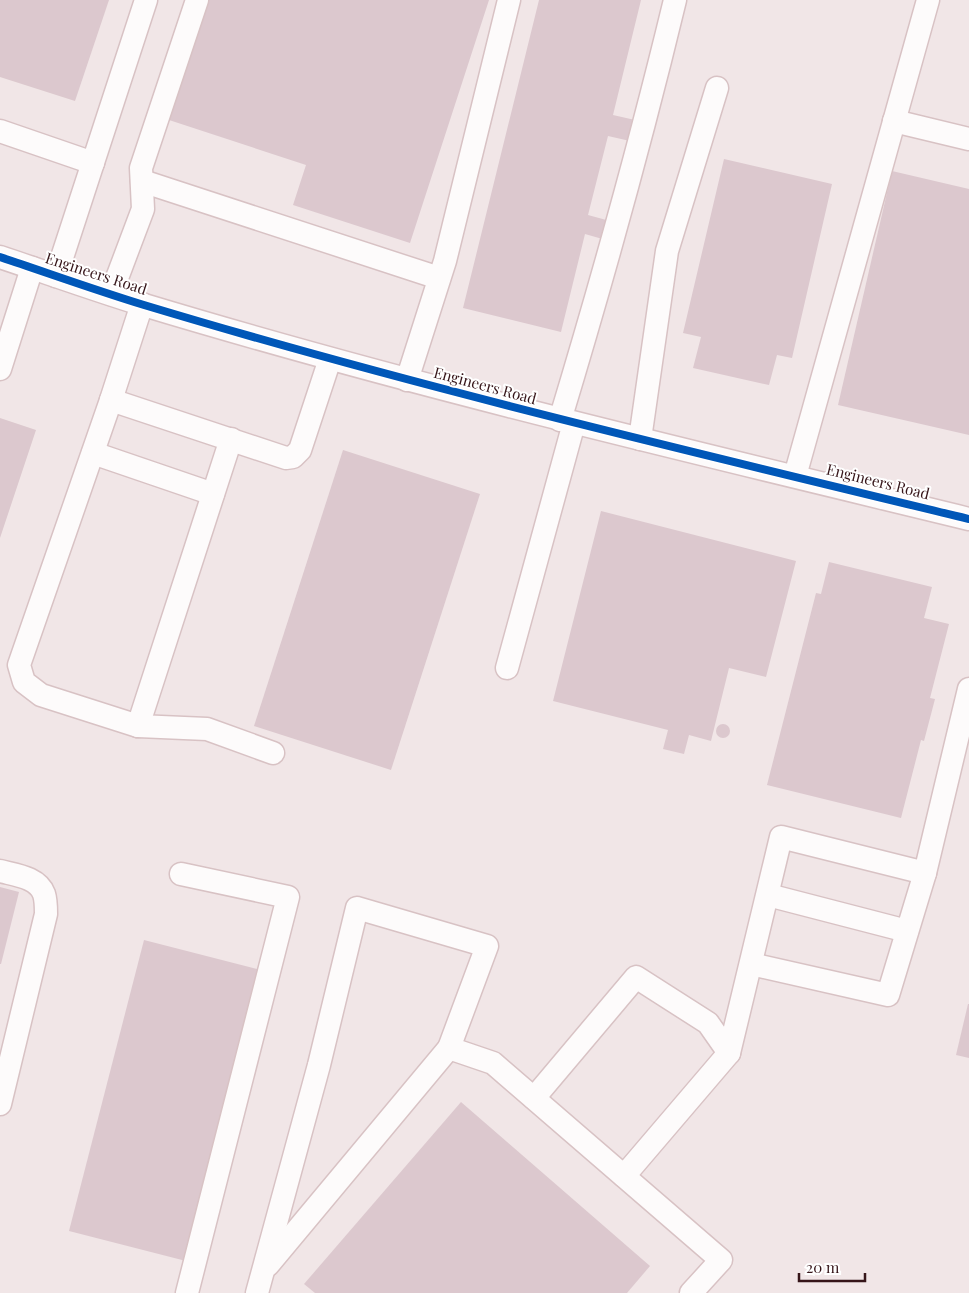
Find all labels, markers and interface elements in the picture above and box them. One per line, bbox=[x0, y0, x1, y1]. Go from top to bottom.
street label: Engineers Road bbox=[43, 247, 150, 299]
street label: Engineers Road bbox=[432, 362, 539, 408]
street label: Engineers Road bbox=[825, 459, 932, 504]
scale bar bbox=[799, 1250, 865, 1282]
text: 20 m bbox=[806, 1257, 840, 1277]

